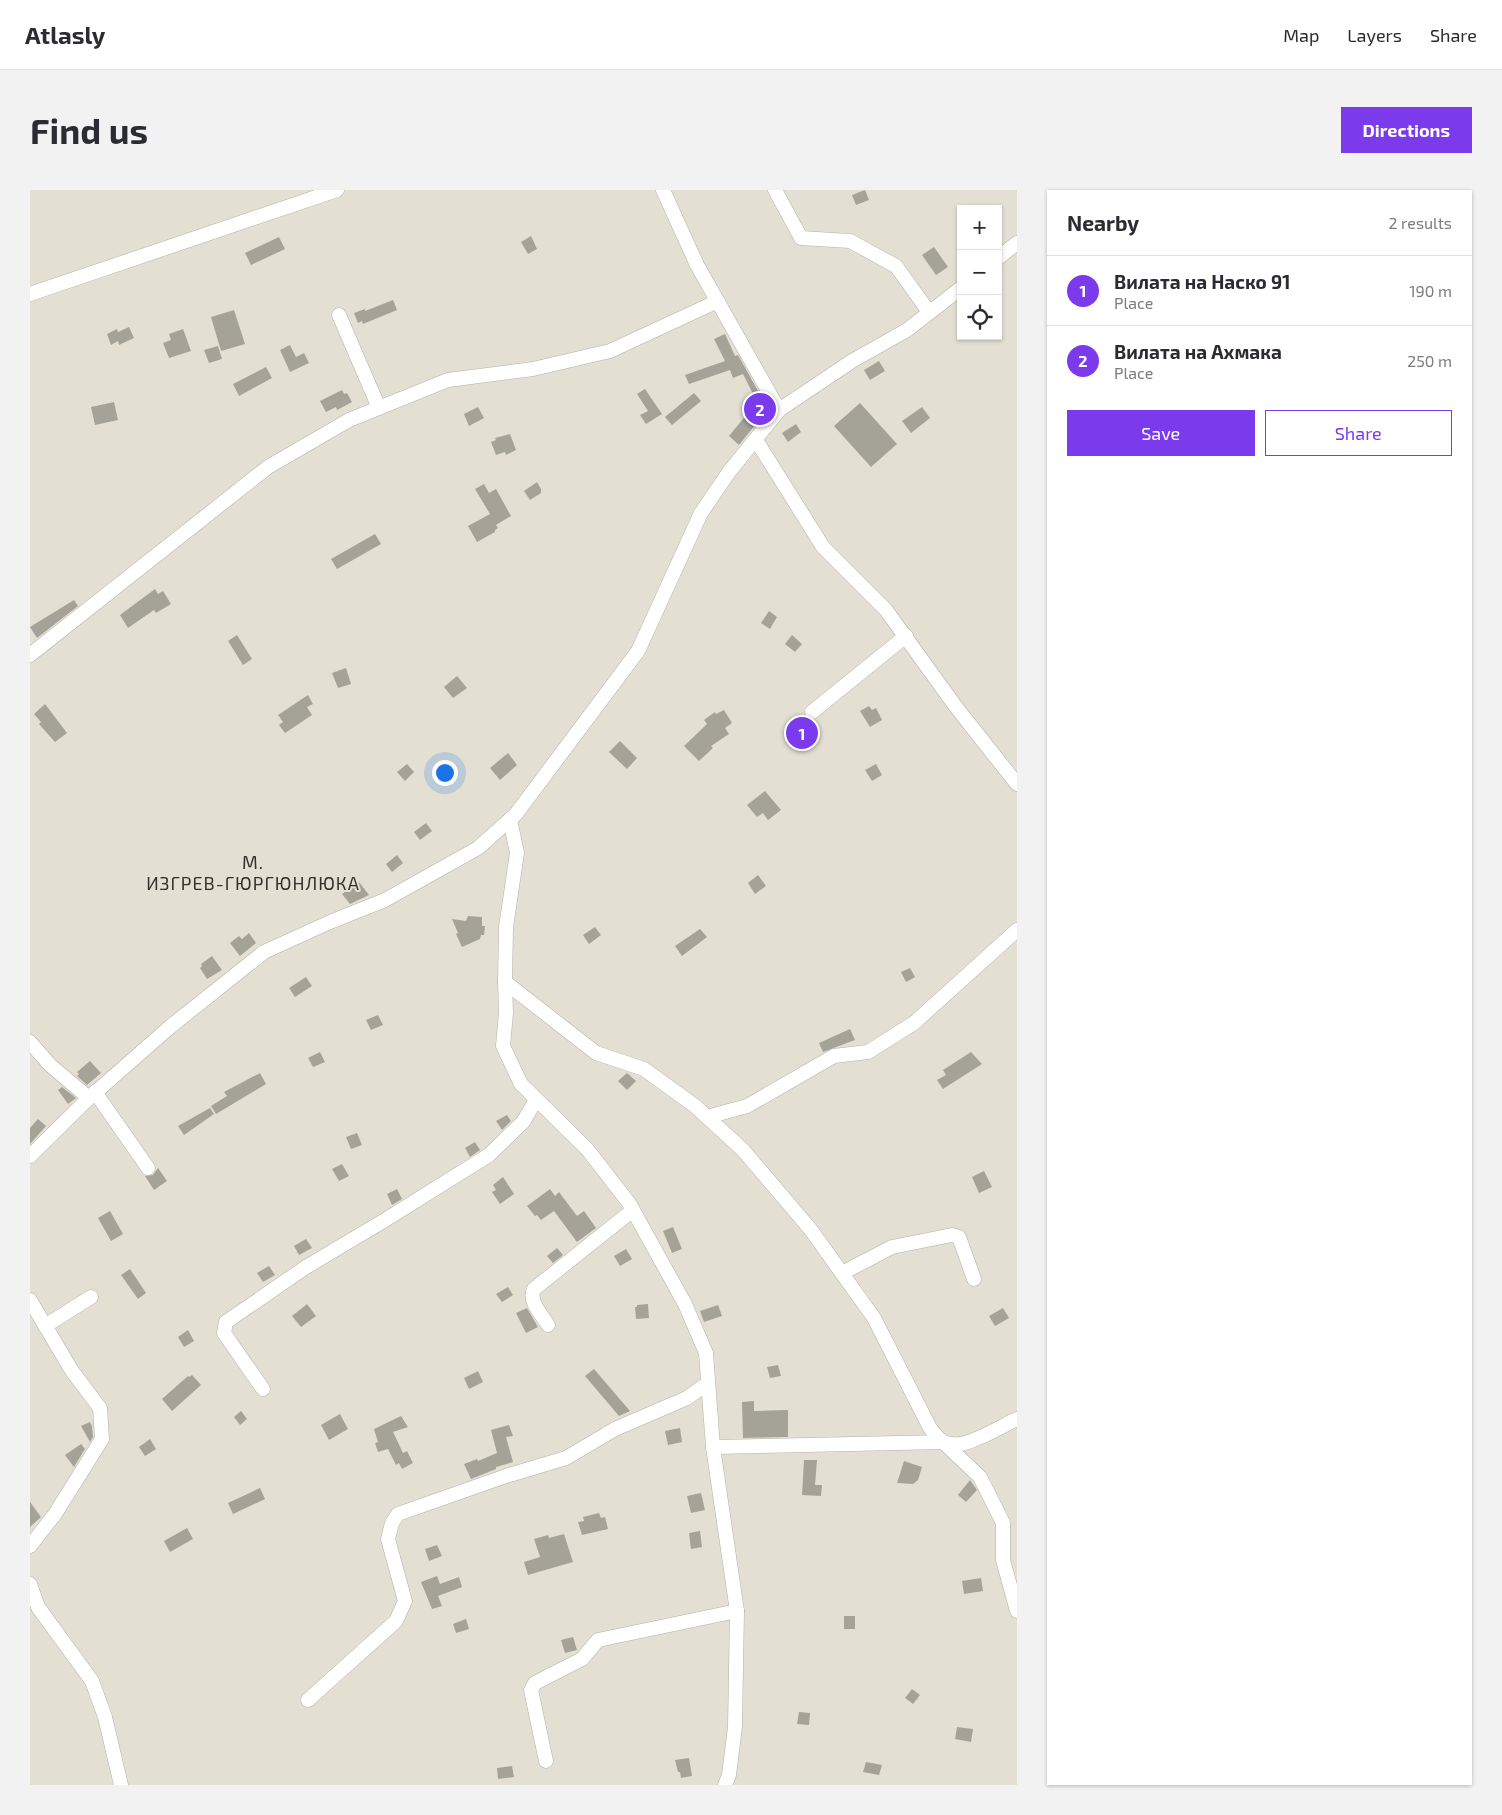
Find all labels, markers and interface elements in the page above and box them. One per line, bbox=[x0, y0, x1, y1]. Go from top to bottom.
text: Atlasly bbox=[25, 20, 105, 49]
text: Map bbox=[1283, 24, 1319, 46]
text: Layers bbox=[1347, 24, 1402, 46]
text: Share bbox=[1430, 24, 1477, 46]
button: Directions bbox=[1341, 107, 1472, 153]
text: Find us bbox=[30, 109, 148, 151]
map controls bbox=[957, 205, 1002, 340]
button: + bbox=[957, 205, 1002, 250]
text: Nearby bbox=[1067, 210, 1139, 235]
text: 2 results bbox=[1389, 213, 1452, 232]
button: − bbox=[957, 250, 1002, 295]
text: Вилата на Наско 91 bbox=[1114, 270, 1290, 293]
text: 1 bbox=[1080, 281, 1086, 300]
text: 190 m bbox=[1409, 281, 1452, 300]
text: Place bbox=[1114, 293, 1153, 312]
button: locate bbox=[957, 295, 1002, 340]
text: Вилата на Ахмака bbox=[1114, 340, 1282, 363]
text: 2 bbox=[1078, 351, 1088, 370]
text: 250 m bbox=[1407, 351, 1452, 370]
text: Place bbox=[1114, 363, 1153, 382]
pin: 2 bbox=[744, 390, 776, 428]
button: Save bbox=[1067, 410, 1255, 456]
button: Share bbox=[1265, 410, 1452, 456]
pin: 1 bbox=[786, 714, 818, 752]
your location bbox=[432, 760, 458, 786]
district label: М. ИЗГРЕВ-ГЮРГЮНЛЮКА bbox=[146, 851, 360, 894]

